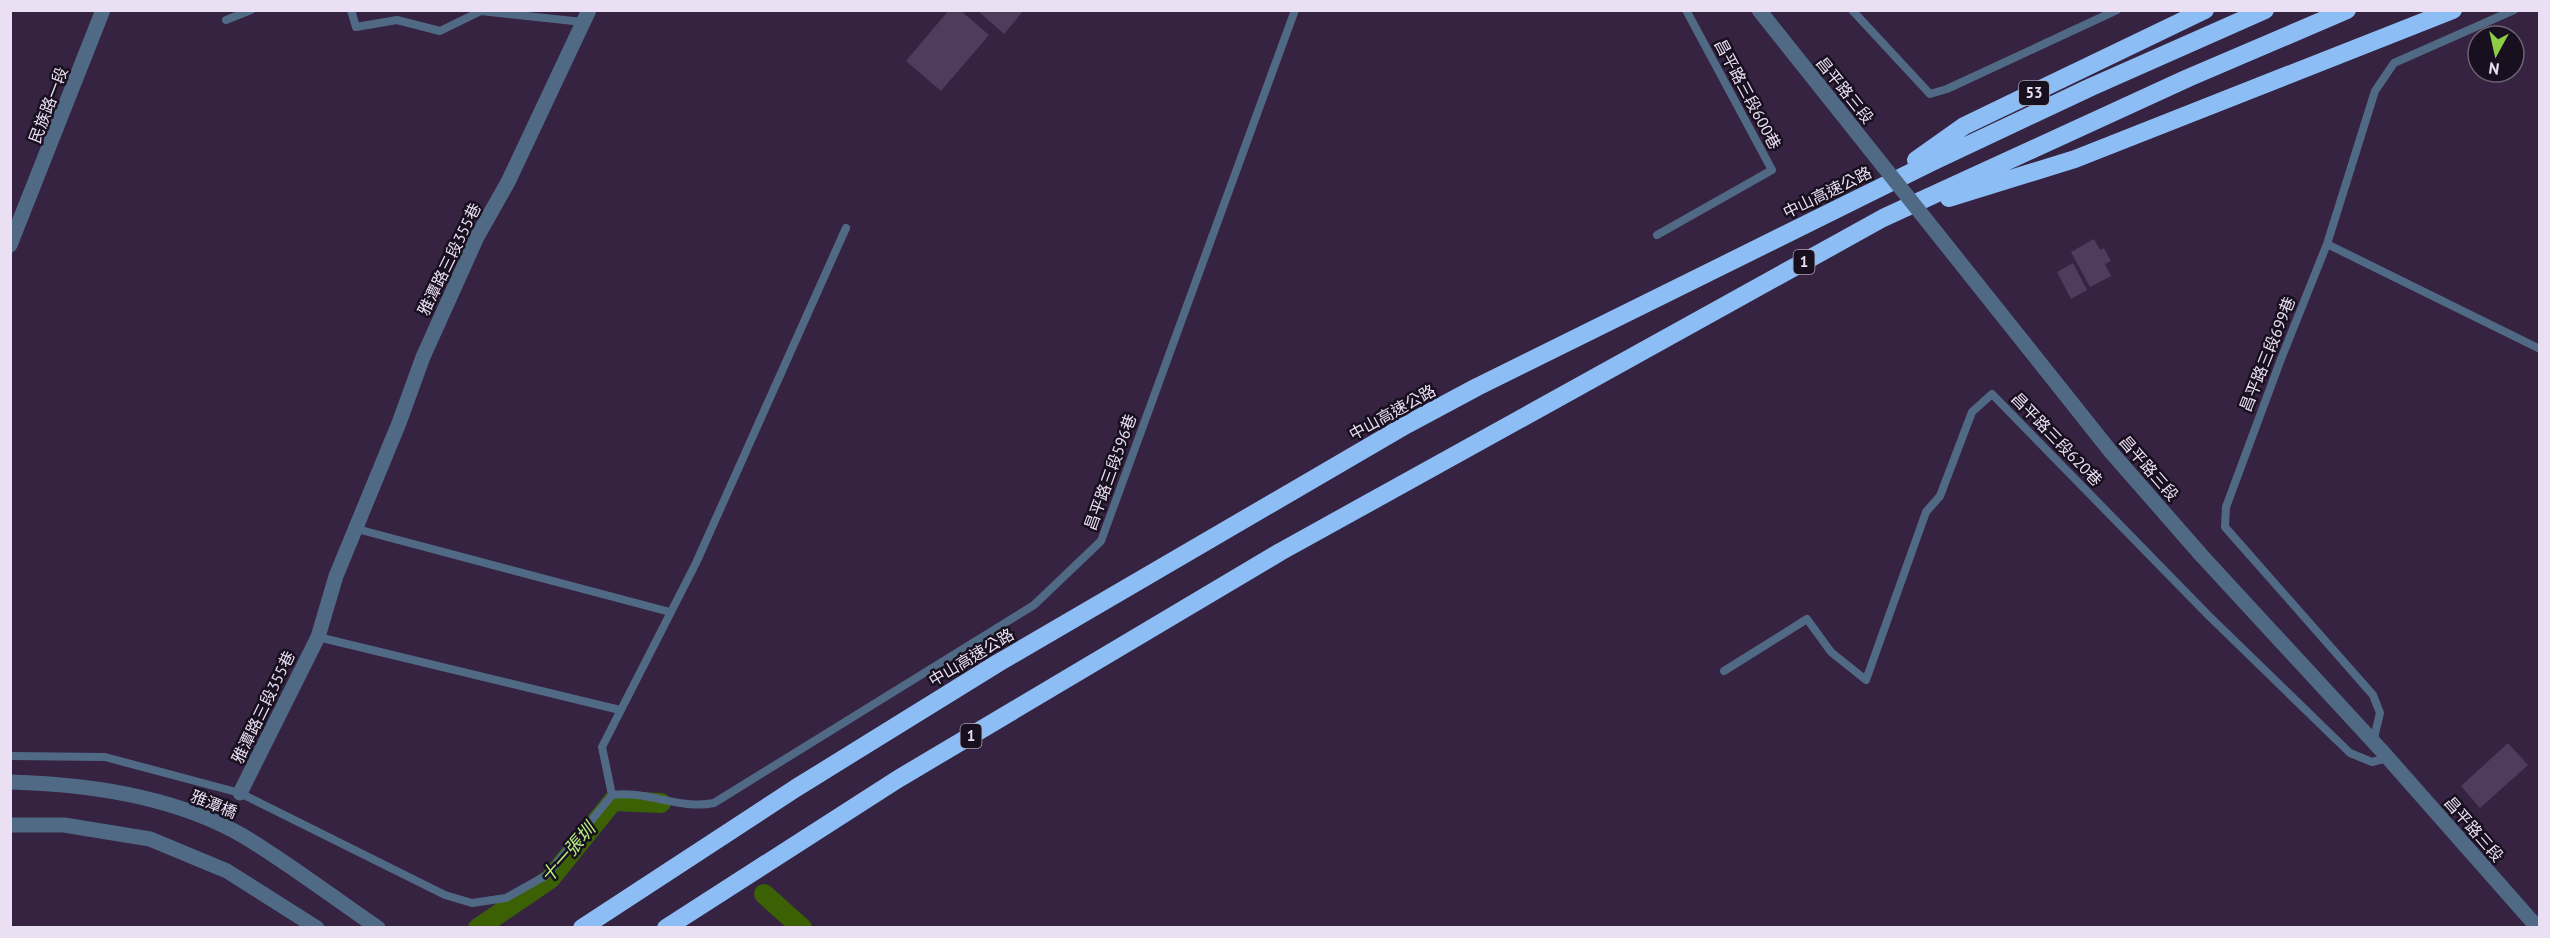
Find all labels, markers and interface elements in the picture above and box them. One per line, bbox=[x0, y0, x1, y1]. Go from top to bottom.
north arrow bbox=[2466, 24, 2526, 84]
street label: 昌平路三段600巷 bbox=[1710, 35, 1786, 153]
street label: 昌平路三段 bbox=[1812, 53, 1878, 127]
text: N bbox=[2487, 58, 2501, 79]
street label: 民族路一段 bbox=[24, 64, 72, 146]
road number: 53 bbox=[2019, 81, 2049, 105]
street label: 中山高速公路 bbox=[1779, 162, 1875, 222]
street label: 雅潭路三段355巷 bbox=[413, 200, 485, 318]
road number: 1 bbox=[1794, 250, 1814, 274]
street label: 昌平路三段699巷 bbox=[2235, 294, 2299, 414]
street label: 中山高速公路 bbox=[1345, 380, 1439, 444]
street label: 昌平路三段620巷 bbox=[2007, 388, 2107, 490]
street label: 昌平路三段596巷 bbox=[1080, 411, 1140, 533]
street label: 昌平路三段 bbox=[2115, 431, 2183, 505]
street label: 中山高速公路 bbox=[925, 624, 1017, 690]
street label: 雅潭路三段355巷 bbox=[227, 648, 299, 766]
road number: 1 bbox=[960, 724, 982, 748]
street label: 雅潭橋 bbox=[188, 786, 240, 822]
street label: 昌平路三段 bbox=[2440, 792, 2508, 866]
water label: 十一張圳 bbox=[535, 816, 602, 887]

